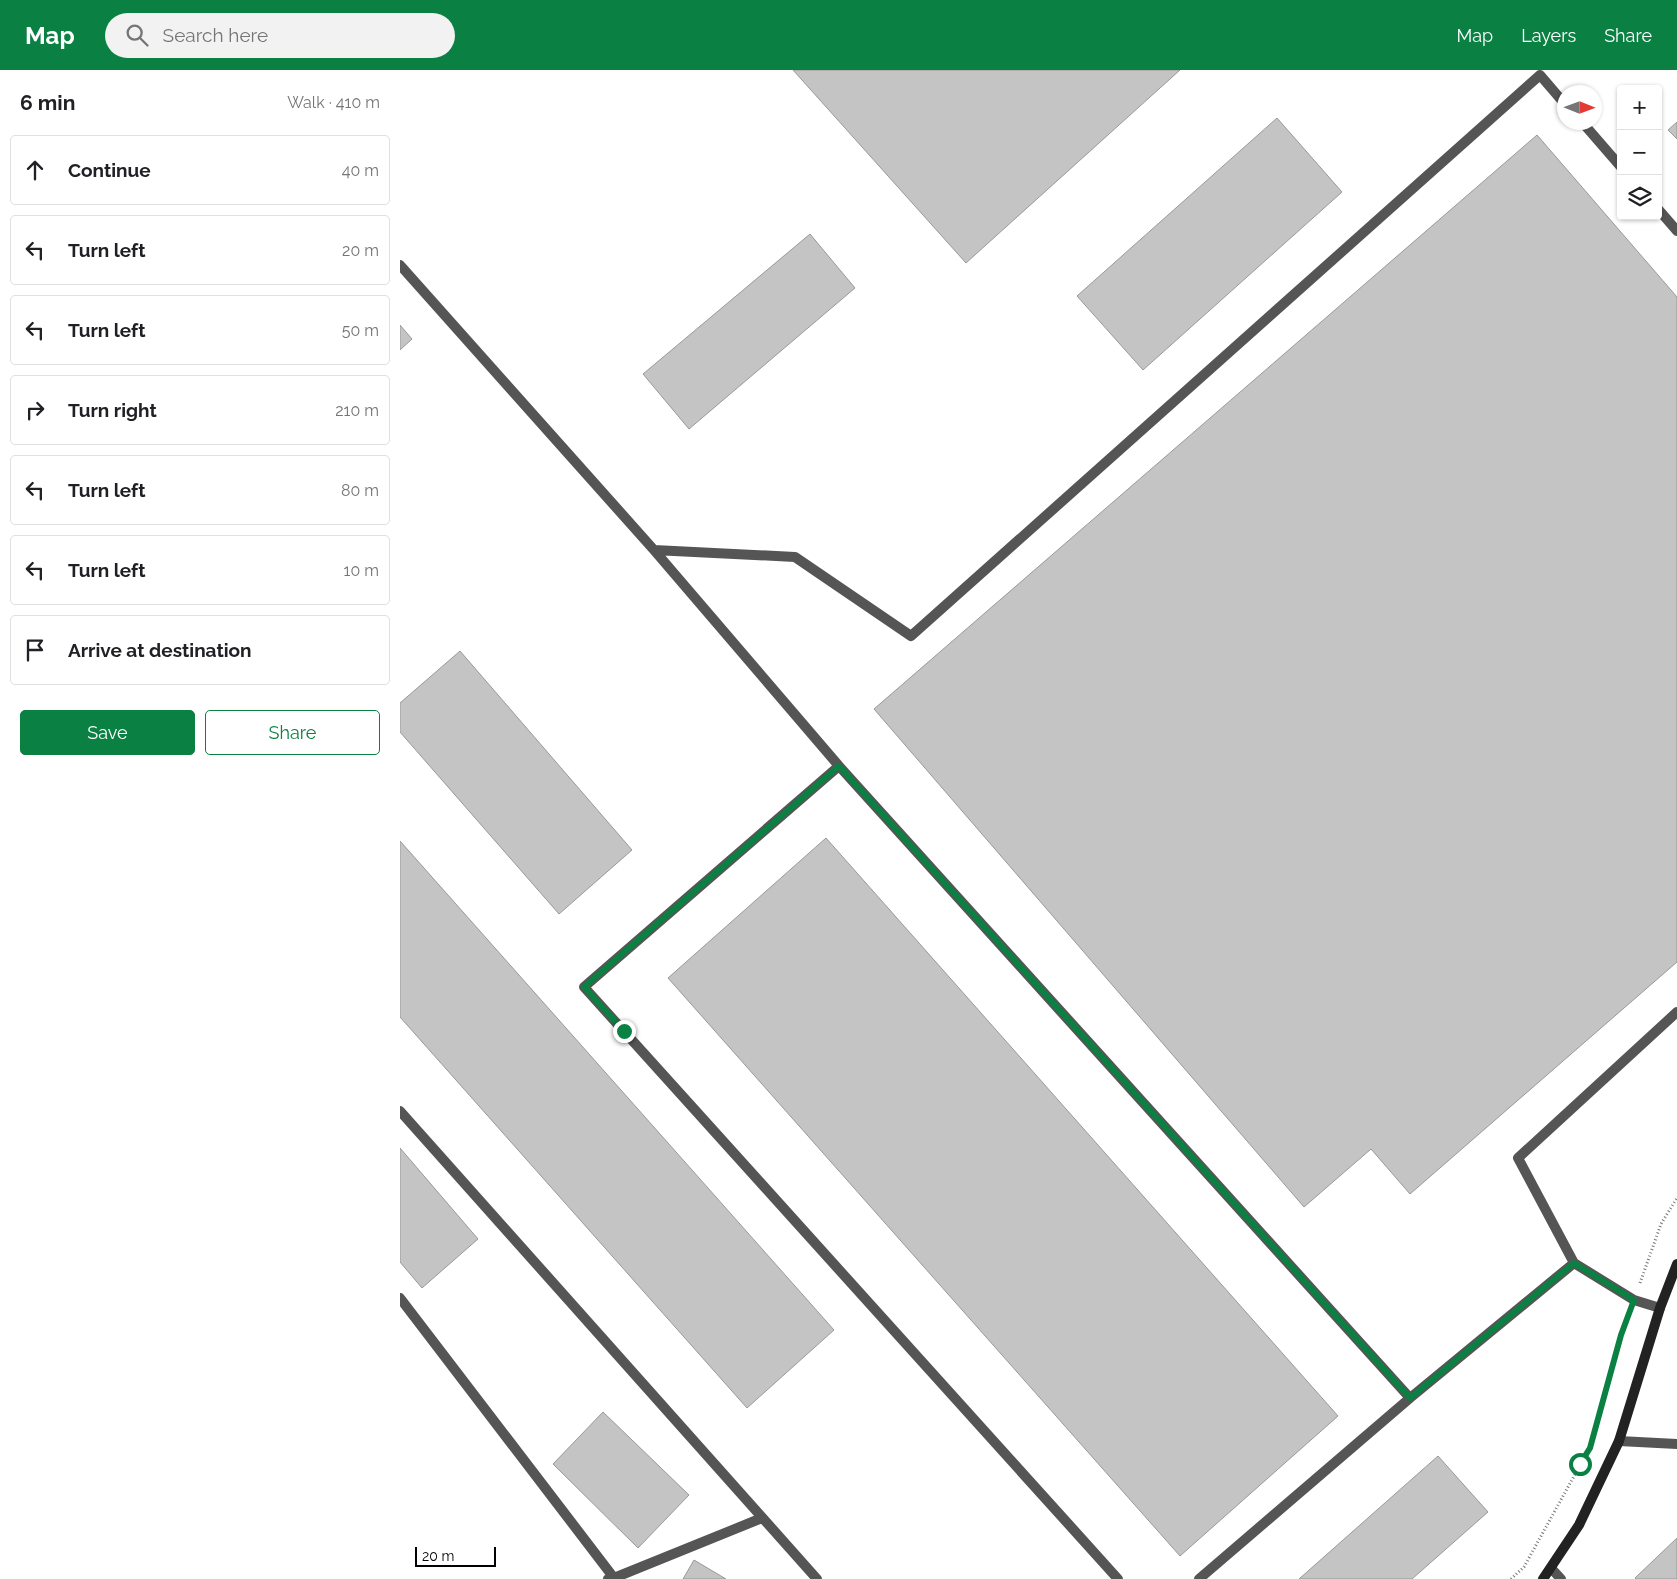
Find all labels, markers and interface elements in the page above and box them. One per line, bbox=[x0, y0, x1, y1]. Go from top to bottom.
search box bbox=[105, 13, 455, 58]
text: Map bbox=[25, 21, 75, 50]
icon: search bbox=[123, 21, 151, 49]
text: Search here bbox=[163, 24, 268, 46]
text: Map bbox=[1457, 25, 1493, 46]
text: Layers bbox=[1521, 25, 1576, 46]
text: Share bbox=[1604, 25, 1652, 46]
north arrow bbox=[1557, 85, 1602, 130]
map controls bbox=[1617, 85, 1662, 220]
button: + bbox=[1617, 85, 1662, 130]
text: 6 min bbox=[20, 90, 75, 115]
text: Walk · 410 m bbox=[287, 93, 380, 112]
button: − bbox=[1617, 130, 1662, 175]
icon: ahead bbox=[21, 156, 49, 184]
text: Continue bbox=[68, 159, 151, 181]
text: 40 m bbox=[342, 161, 379, 180]
button: layers bbox=[1617, 175, 1662, 220]
icon: left bbox=[21, 236, 49, 264]
text: Turn left bbox=[68, 239, 145, 261]
text: 20 m bbox=[342, 241, 379, 260]
icon: left bbox=[21, 316, 49, 344]
text: Turn left bbox=[68, 319, 145, 341]
text: 50 m bbox=[342, 321, 379, 340]
icon: right bbox=[21, 396, 49, 424]
text: Turn right bbox=[68, 399, 157, 421]
text: 210 m bbox=[335, 401, 379, 420]
icon: left bbox=[21, 476, 49, 504]
text: Turn left bbox=[68, 479, 145, 501]
text: 80 m bbox=[341, 481, 379, 500]
icon: left bbox=[21, 556, 49, 584]
text: Turn left bbox=[68, 559, 145, 581]
text: 10 m bbox=[344, 561, 379, 580]
icon: arrive bbox=[21, 636, 49, 664]
text: Arrive at destination bbox=[68, 639, 252, 661]
button: Save bbox=[20, 710, 195, 755]
button: Share bbox=[205, 710, 380, 755]
route end bbox=[613, 1020, 636, 1043]
route start bbox=[1569, 1453, 1592, 1476]
scale bar bbox=[415, 1544, 496, 1567]
text: 20 m bbox=[422, 1548, 454, 1564]

